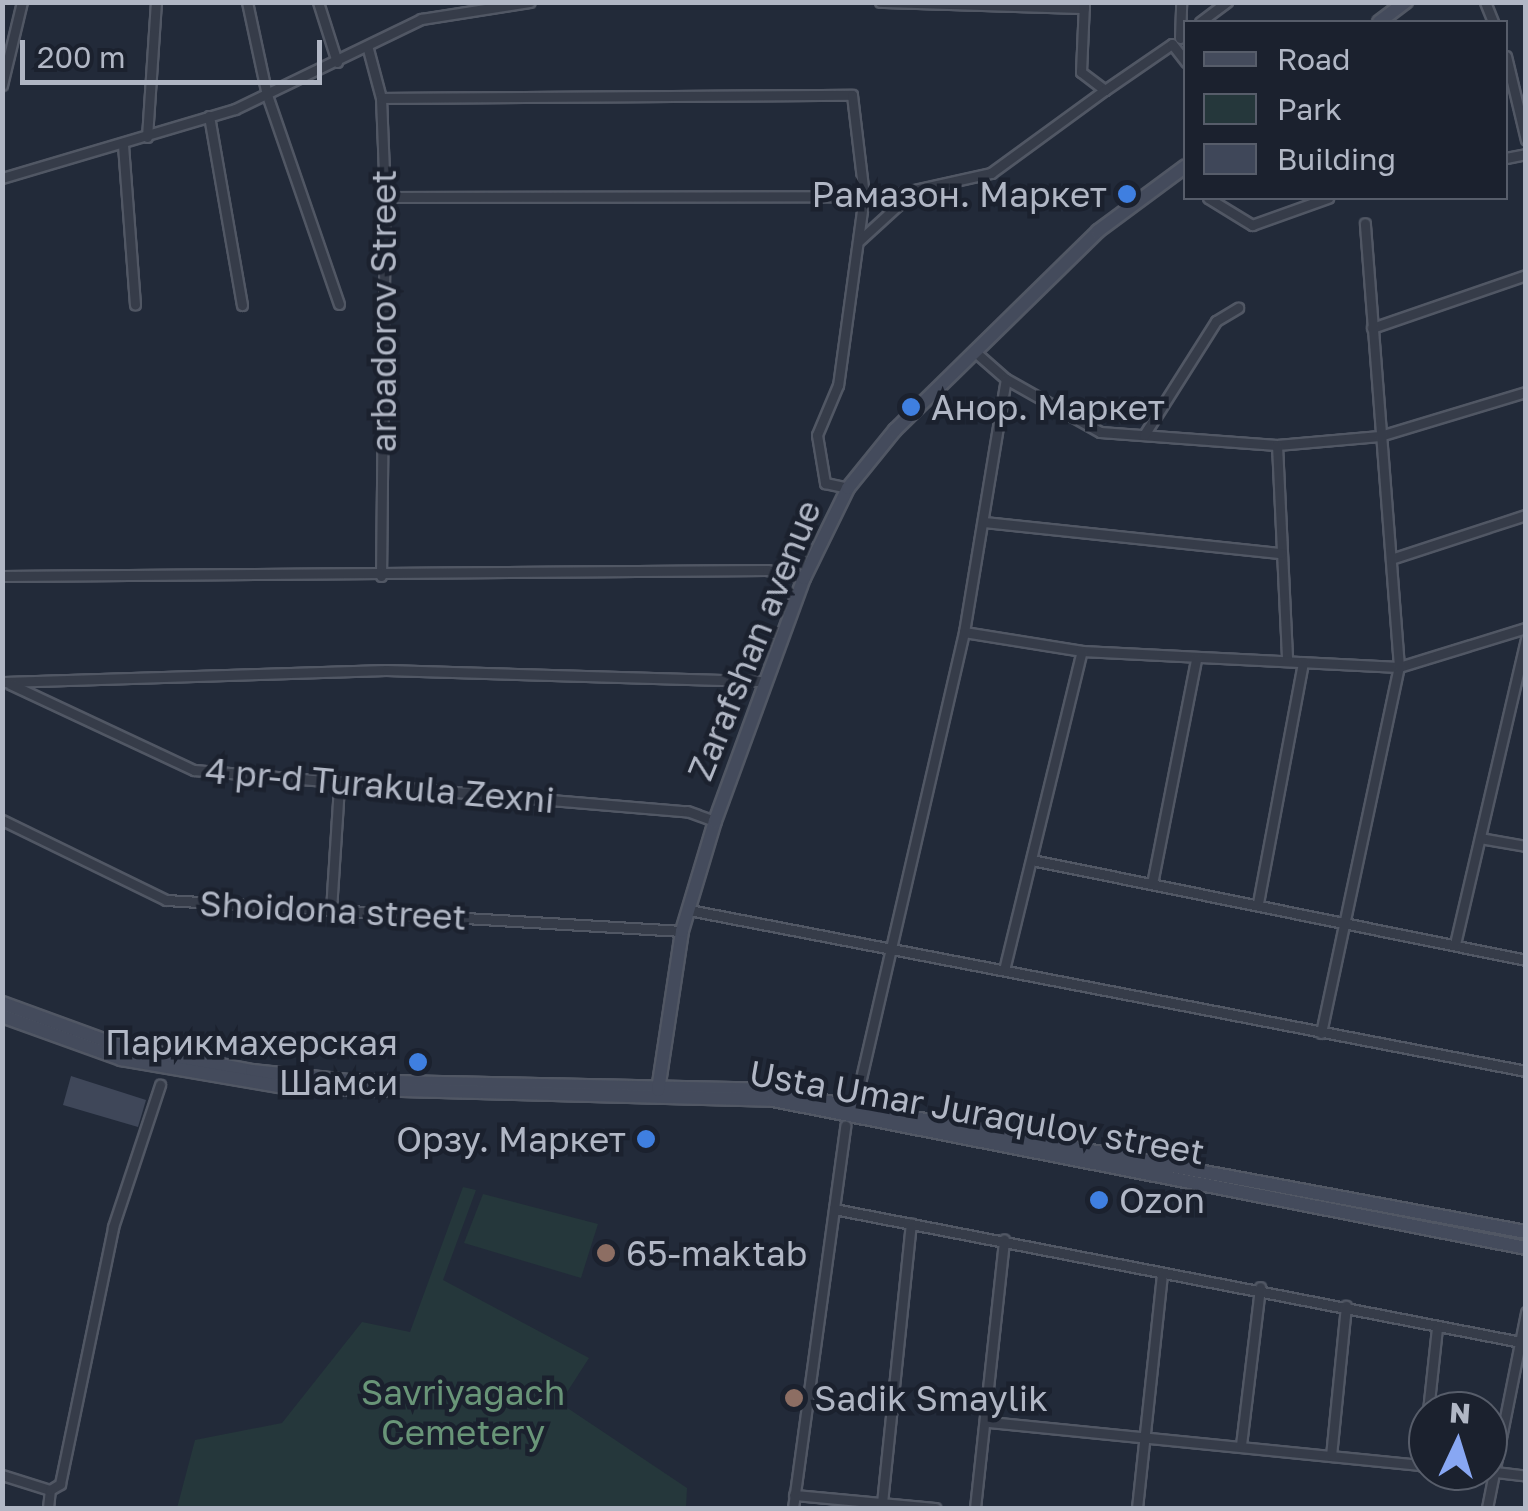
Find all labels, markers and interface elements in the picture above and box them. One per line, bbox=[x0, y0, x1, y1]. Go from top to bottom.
scale bar bbox=[25, 20, 328, 82]
legend bbox=[1183, 20, 1508, 200]
text: 200 m bbox=[37, 39, 126, 75]
text: Road bbox=[1277, 41, 1351, 77]
text: Park bbox=[1277, 91, 1342, 127]
text: Building bbox=[1277, 141, 1396, 177]
street label: arbadorov Street bbox=[362, 170, 404, 452]
place label: Рамазон. Маркет bbox=[811, 173, 1107, 215]
marker: Рамазон. Маркет bbox=[1116, 183, 1138, 205]
place label: Анор. Маркет bbox=[931, 386, 1165, 428]
marker: Анор. Маркет bbox=[900, 396, 922, 418]
street label: Zarafshan avenue bbox=[679, 494, 829, 786]
street label: 4 pr-d Turakula Zexni bbox=[204, 749, 556, 821]
street label: Shoidona street bbox=[198, 882, 468, 938]
place label: Парикмахерская Шамси bbox=[105, 1021, 398, 1103]
marker: Парикмахерская Шамси bbox=[407, 1051, 429, 1073]
street label: Usta Umar Juraqulov street bbox=[746, 1051, 1208, 1173]
place label: Орзу. Маркет bbox=[396, 1118, 626, 1160]
marker: Орзу. Маркет bbox=[635, 1128, 657, 1150]
place label: Ozon bbox=[1119, 1179, 1205, 1221]
marker: Ozon bbox=[1088, 1189, 1110, 1211]
place label: 65-maktab bbox=[626, 1232, 807, 1274]
marker: 65-maktab bbox=[595, 1242, 617, 1264]
park label: Savriyagach Cemetery bbox=[361, 1371, 565, 1453]
place label: Sadik Smaylik bbox=[814, 1377, 1048, 1419]
marker: Sadik Smaylik bbox=[783, 1387, 805, 1409]
north arrow bbox=[1408, 1391, 1508, 1491]
text: N bbox=[1448, 1395, 1472, 1430]

